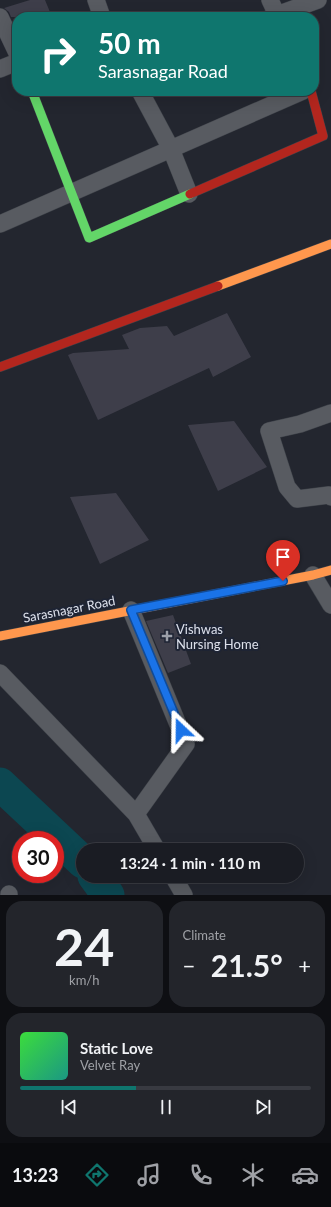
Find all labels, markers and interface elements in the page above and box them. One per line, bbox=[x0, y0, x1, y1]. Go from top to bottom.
text: 50 m bbox=[98, 26, 161, 60]
icon: right bbox=[32, 28, 84, 80]
text: Sarasnagar Road bbox=[98, 60, 228, 82]
pin bbox=[266, 540, 300, 581]
icon: arrive bbox=[272, 546, 294, 568]
street label: Sarasnagar Road bbox=[21, 592, 117, 626]
place label: Vishwas Nursing Home bbox=[176, 621, 259, 652]
marker: Vishwas Nursing Home bbox=[161, 630, 173, 642]
position arrow bbox=[160, 709, 202, 751]
speed limit sign: 30 bbox=[12, 831, 64, 883]
text: 13:24 · 1 min · 110 m bbox=[120, 854, 260, 872]
text: 24 bbox=[54, 915, 114, 977]
text: Climate bbox=[183, 927, 226, 943]
text: 21.5° bbox=[211, 947, 283, 983]
text: − bbox=[183, 952, 195, 979]
text: + bbox=[298, 952, 311, 979]
text: km/h bbox=[69, 972, 99, 988]
text: Static Love bbox=[80, 1039, 153, 1057]
text: Velvet Ray bbox=[80, 1057, 140, 1073]
icon: previous bbox=[58, 1096, 80, 1118]
icon: pause bbox=[155, 1096, 177, 1118]
icon: next bbox=[252, 1096, 274, 1118]
icon: directions bbox=[83, 1161, 111, 1189]
icon: music bbox=[135, 1161, 163, 1189]
icon: phone bbox=[187, 1161, 215, 1189]
icon: climate bbox=[239, 1161, 267, 1189]
icon: car bbox=[291, 1161, 319, 1189]
text: 13:23 bbox=[12, 1164, 58, 1186]

